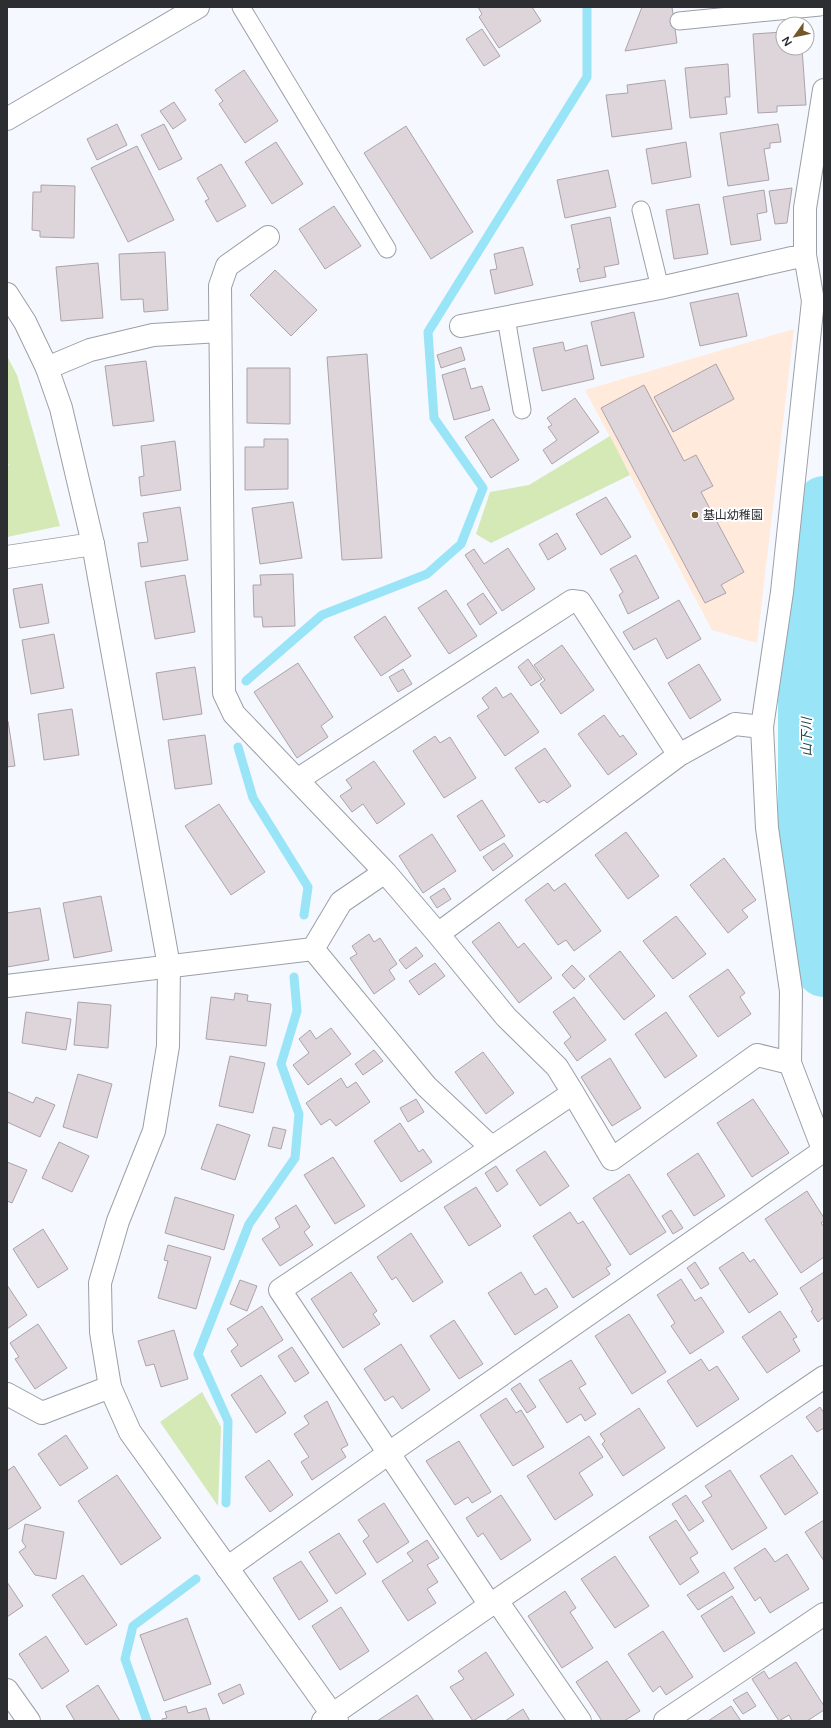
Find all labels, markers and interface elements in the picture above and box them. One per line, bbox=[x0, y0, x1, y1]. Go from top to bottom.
north arrow bbox=[775, 16, 815, 56]
text: N bbox=[779, 34, 795, 48]
place label: 基山幼稚園 bbox=[703, 508, 763, 522]
marker: 基山幼稚園 bbox=[690, 510, 700, 520]
water label: 山下川 bbox=[799, 716, 815, 757]

